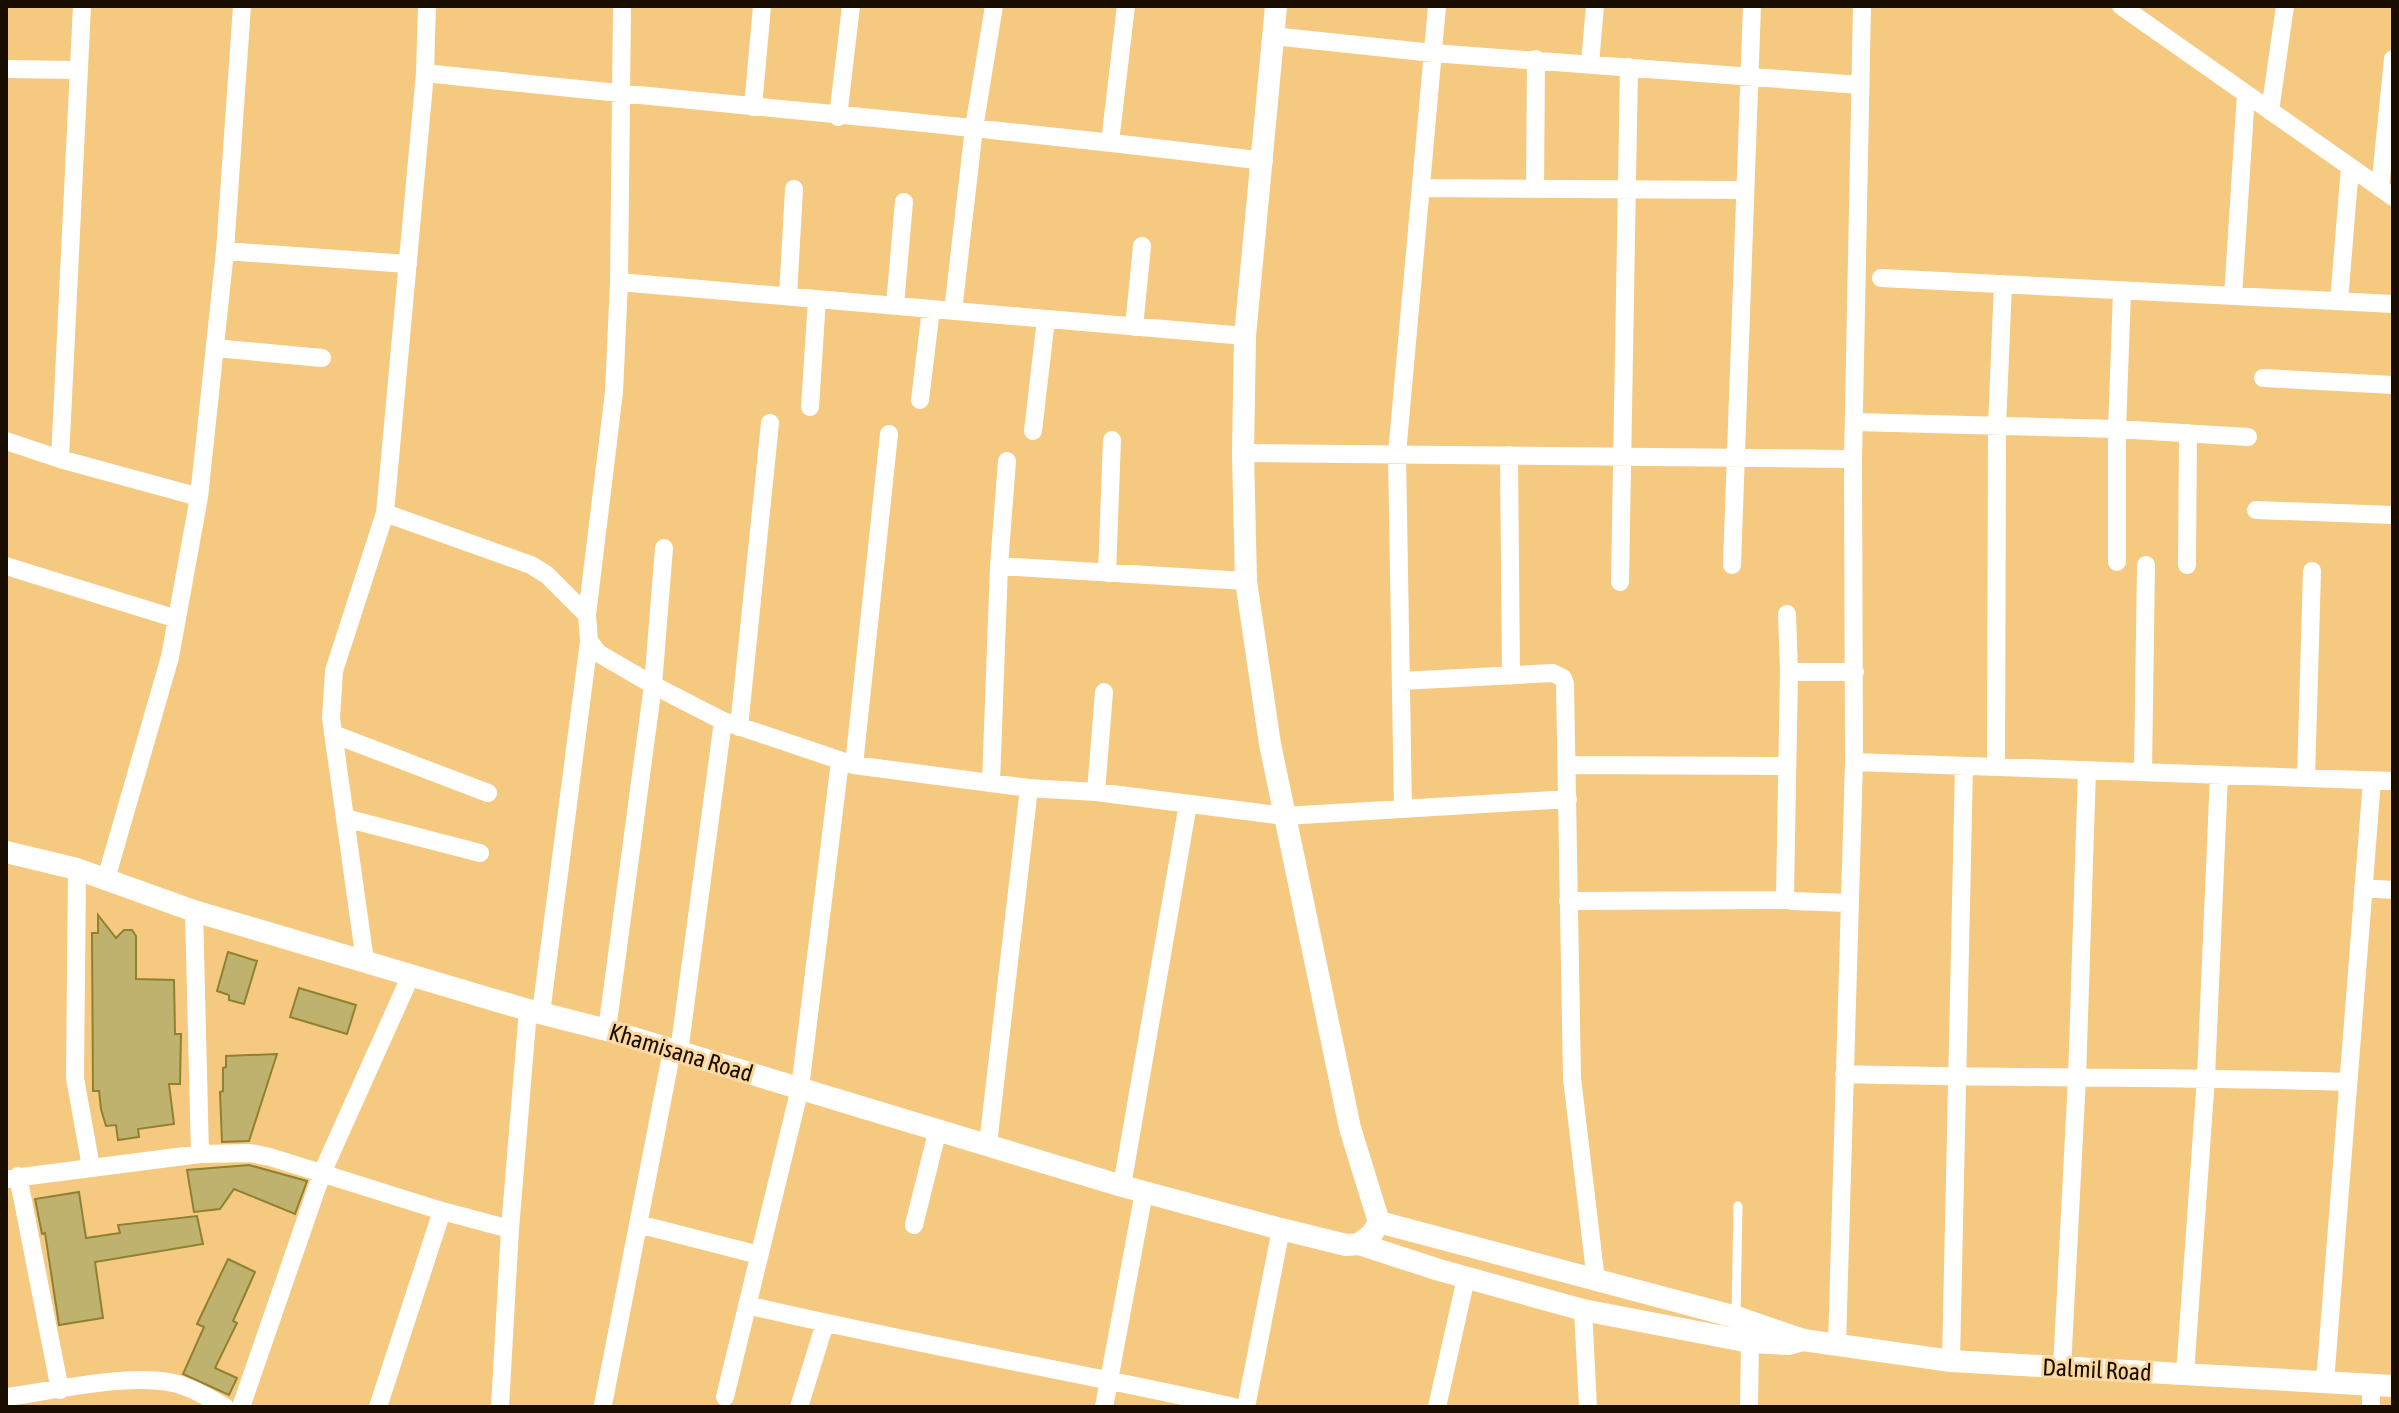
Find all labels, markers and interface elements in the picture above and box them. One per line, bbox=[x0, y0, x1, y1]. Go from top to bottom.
street label: Khamisana Road bbox=[606, 1018, 756, 1087]
street label: Dalmil Road bbox=[2042, 1353, 2152, 1386]

